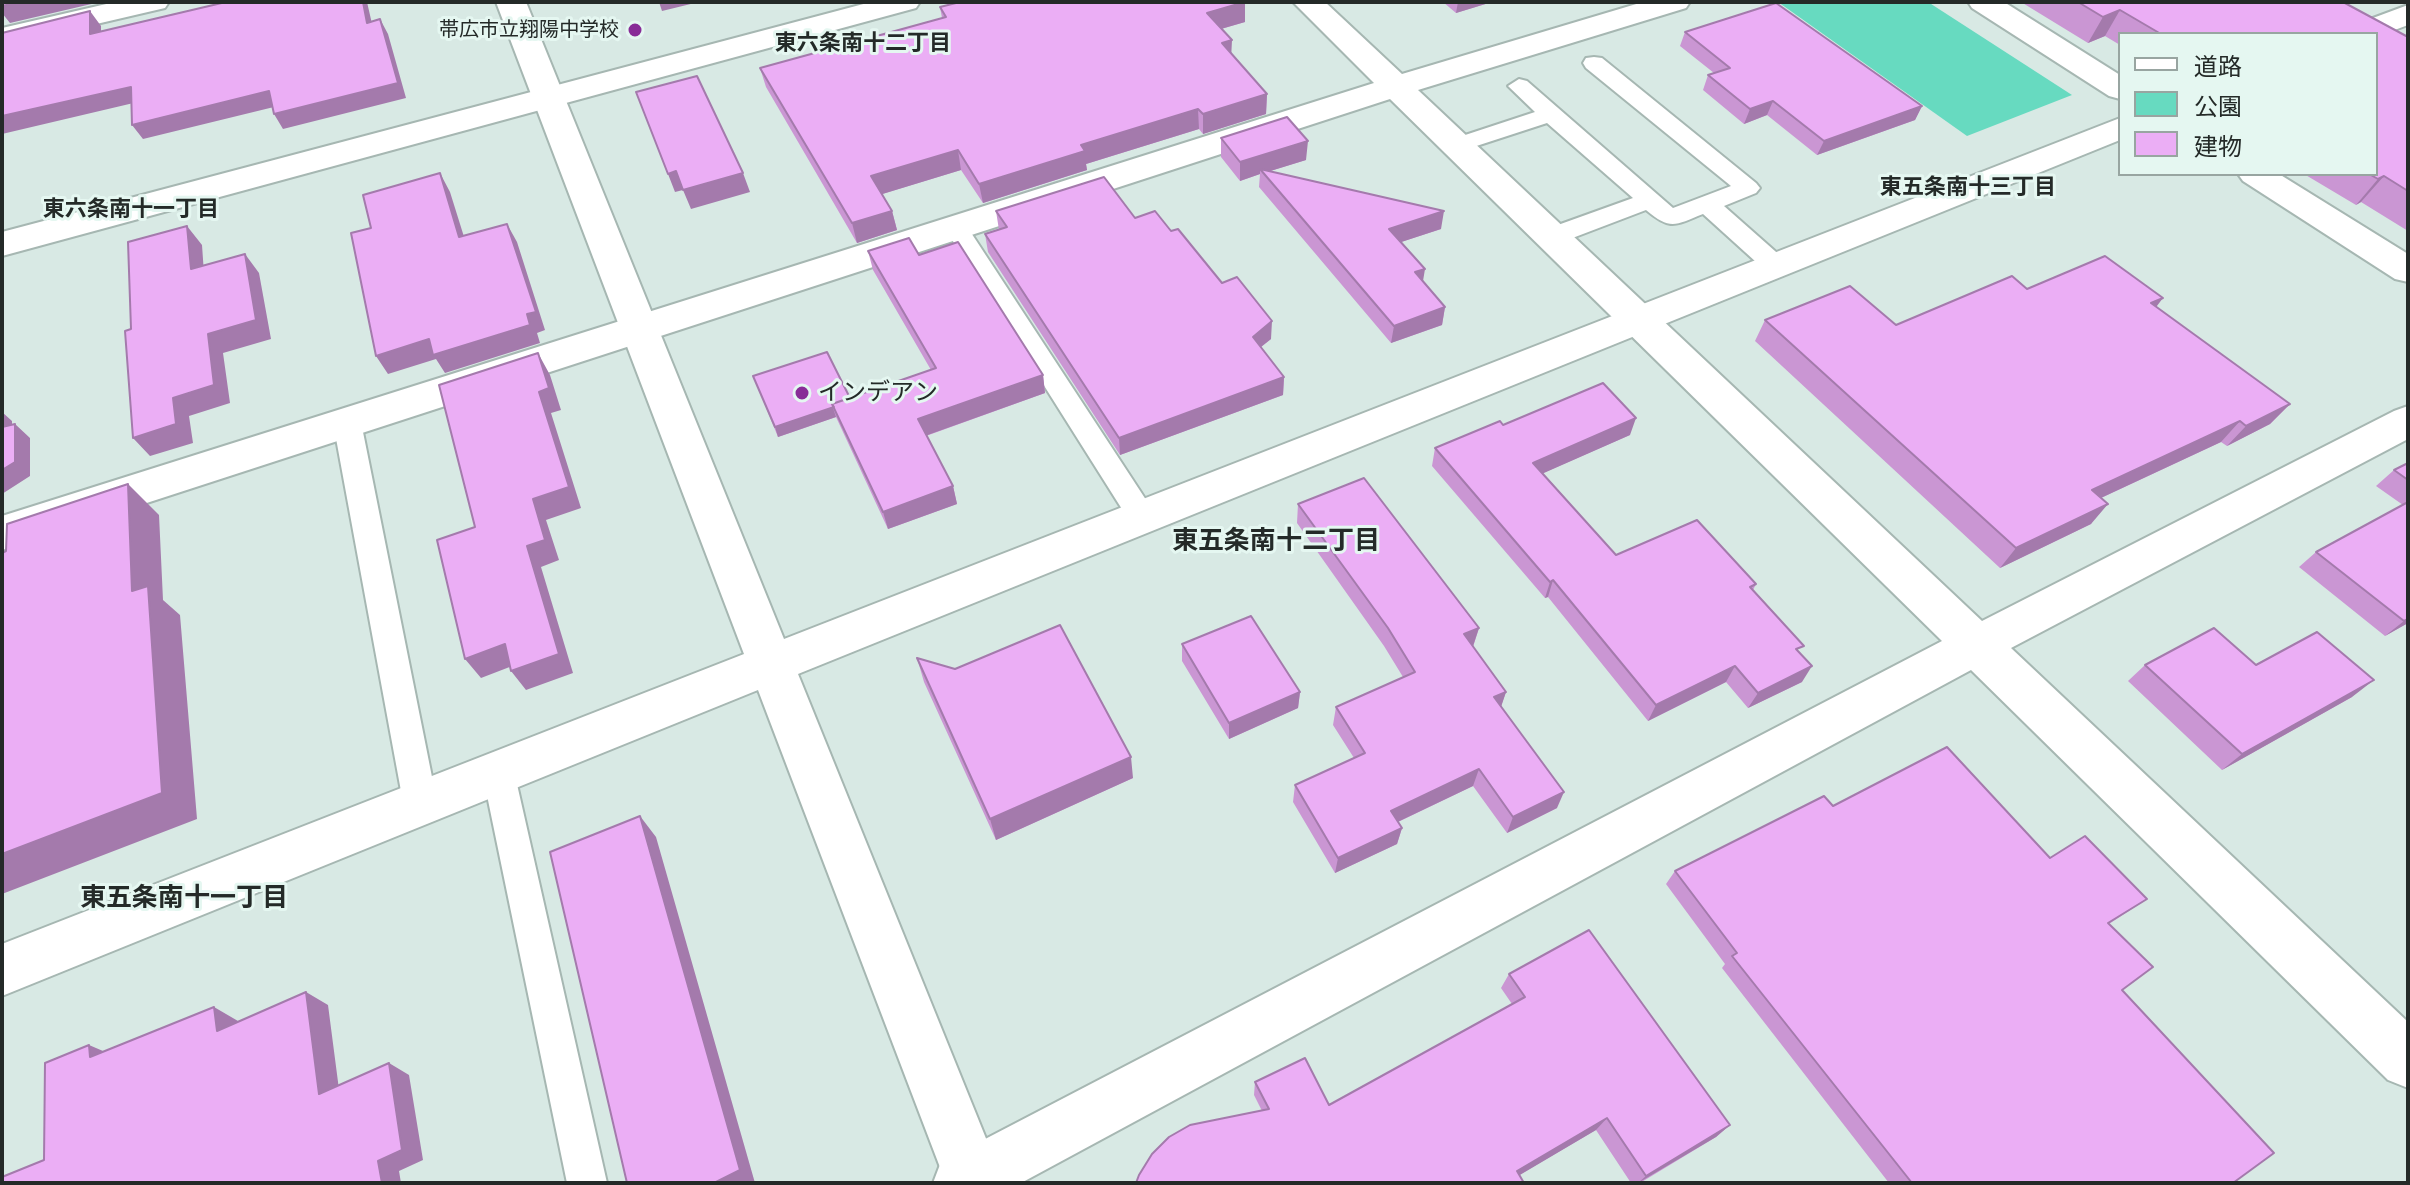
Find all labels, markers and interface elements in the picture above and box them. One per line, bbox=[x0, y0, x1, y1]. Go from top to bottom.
place label: 帯広市立翔陽中学校 bbox=[439, 18, 619, 42]
marker: 帯広市立翔陽中学校 bbox=[626, 21, 644, 39]
district label: 東六条南十二丁目 bbox=[775, 31, 951, 57]
legend bbox=[2118, 32, 2378, 176]
text: 道路 bbox=[2194, 51, 2242, 82]
text: 公園 bbox=[2194, 91, 2242, 122]
text: 建物 bbox=[2194, 131, 2242, 162]
district label: 東五条南十三丁目 bbox=[1880, 175, 2056, 201]
district label: 東六条南十一丁目 bbox=[43, 197, 219, 223]
place label: インデアン bbox=[818, 379, 938, 407]
marker: インデアン bbox=[793, 384, 811, 402]
district label: 東五条南十二丁目 bbox=[1172, 526, 1380, 558]
district label: 東五条南十一丁目 bbox=[80, 883, 288, 915]

